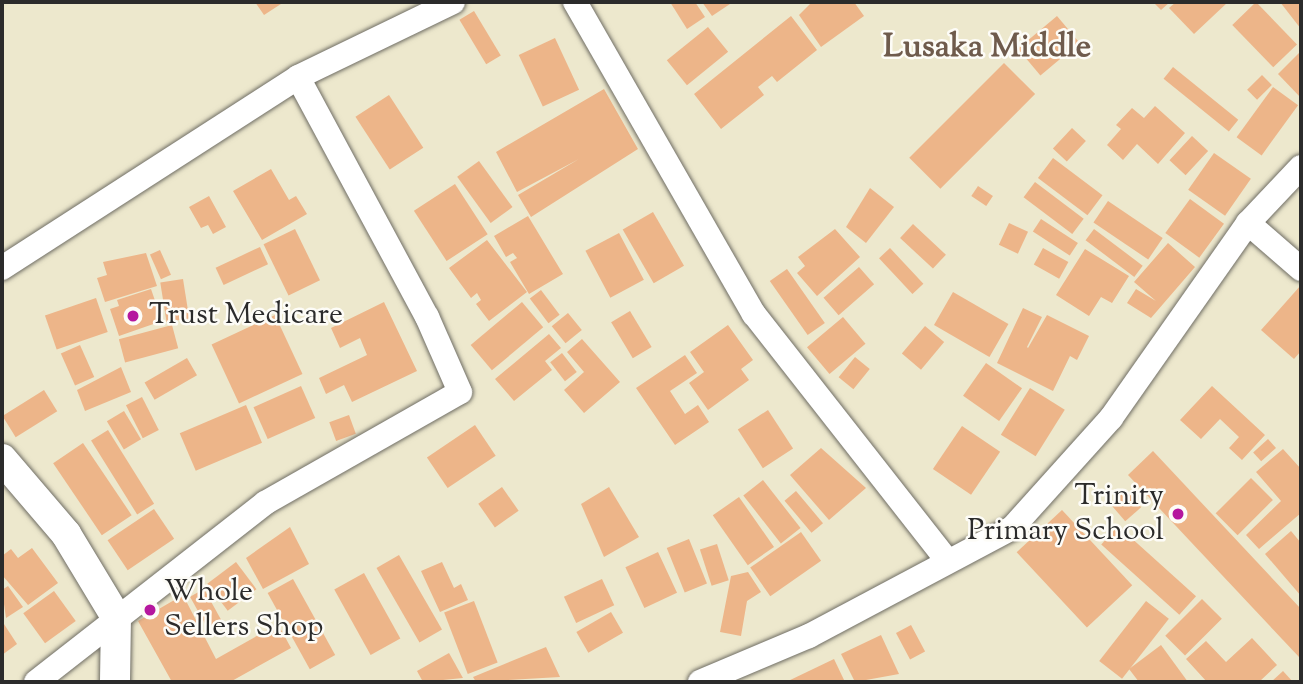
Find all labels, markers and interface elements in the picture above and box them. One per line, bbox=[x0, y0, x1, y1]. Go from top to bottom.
district label: Lusaka Middle bbox=[883, 29, 1091, 69]
place label: Trust Medicare bbox=[149, 298, 343, 334]
marker: Trust Medicare bbox=[123, 306, 143, 326]
place label: Trinity Primary School bbox=[967, 479, 1164, 550]
marker: Trinity Primary School bbox=[1170, 506, 1186, 522]
place label: Whole Sellers Shop bbox=[164, 575, 324, 646]
marker: Whole Sellers Shop bbox=[142, 602, 158, 618]

